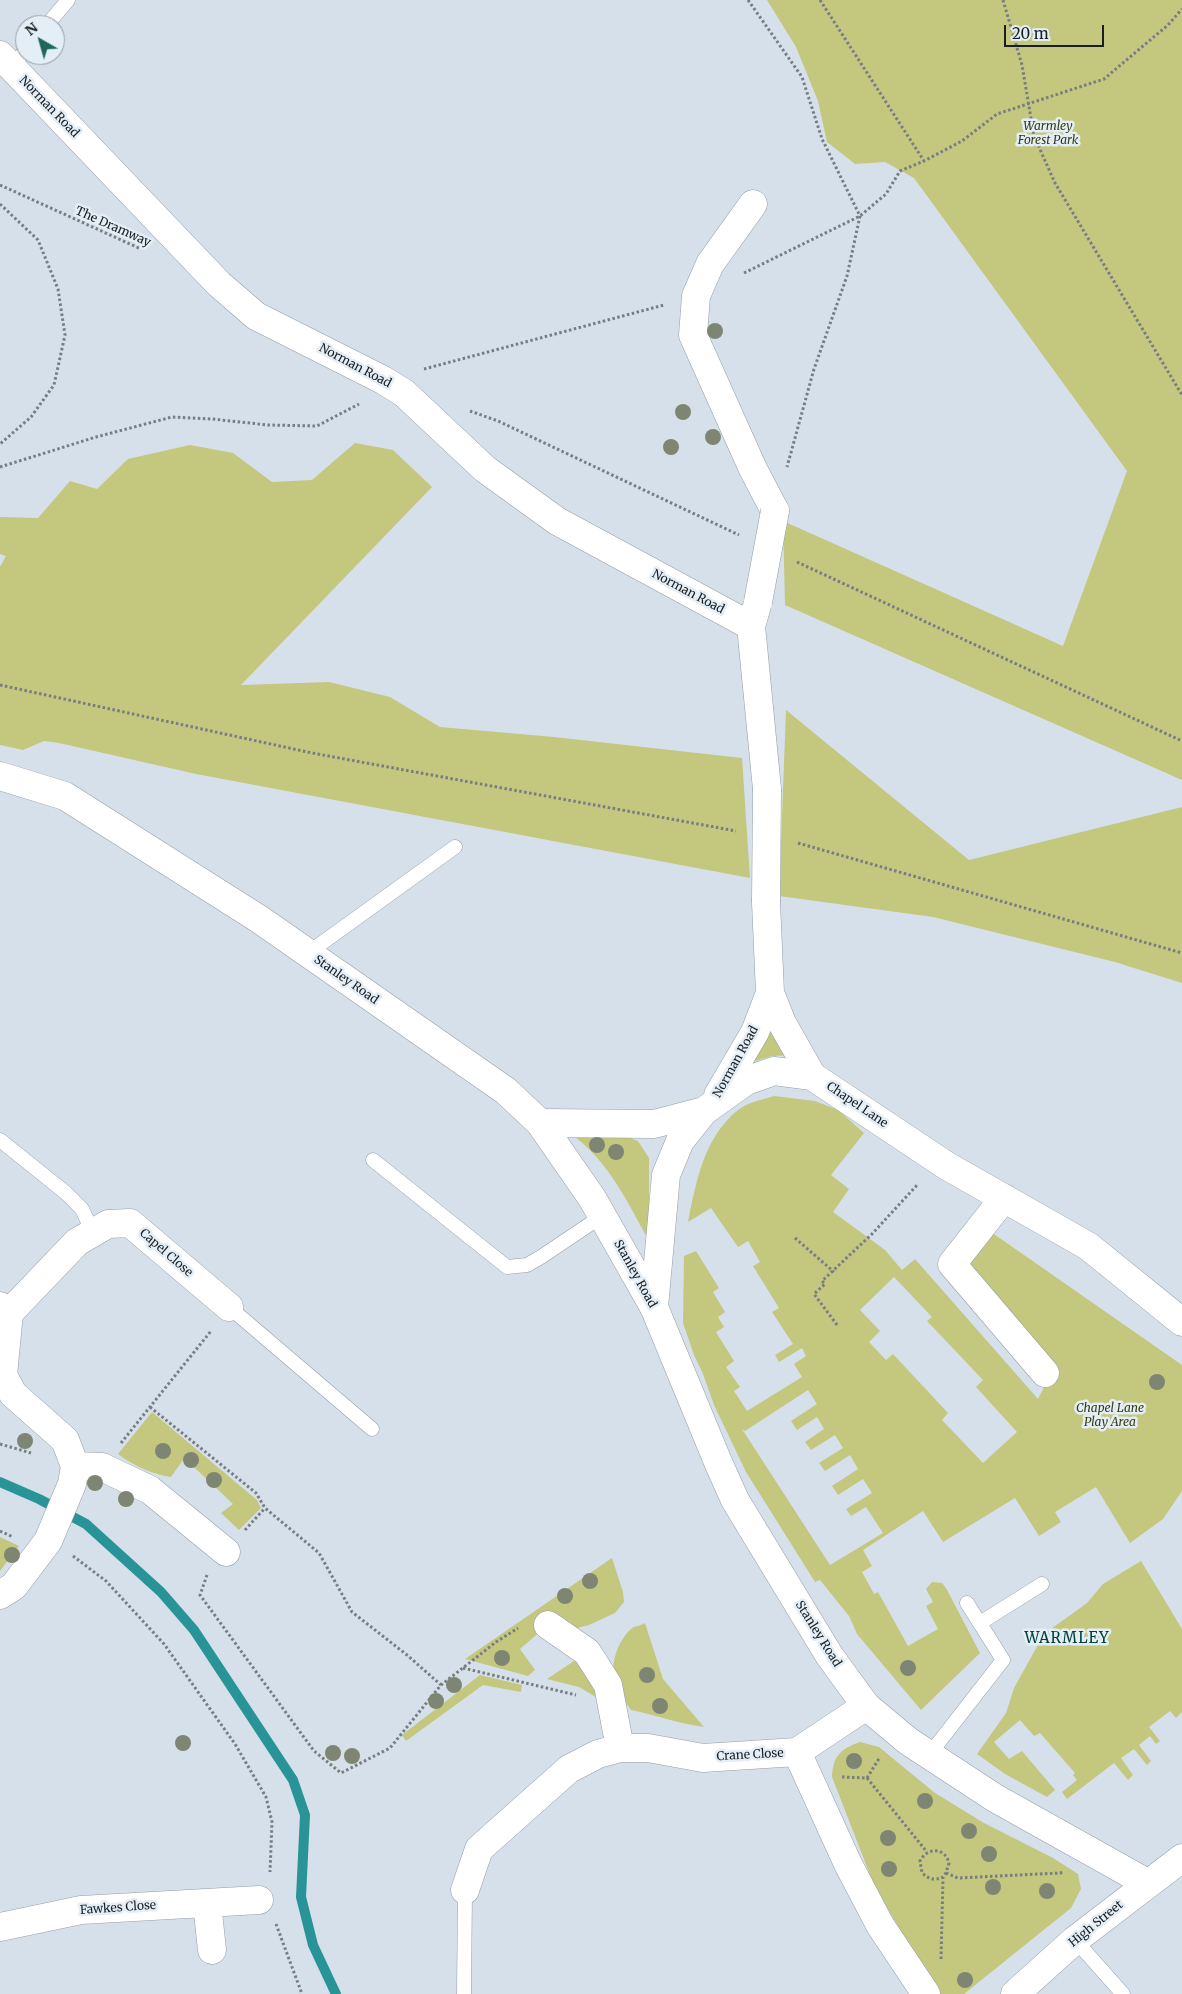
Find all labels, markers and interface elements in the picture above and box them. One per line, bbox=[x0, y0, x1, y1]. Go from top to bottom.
north arrow bbox=[15, 15, 65, 65]
scale bar bbox=[1007, 15, 1107, 47]
text: N bbox=[21, 18, 41, 39]
text: 20 m bbox=[1012, 24, 1049, 43]
street label: Norman Road bbox=[16, 73, 82, 141]
park label: Warmley Forest Park bbox=[1018, 120, 1078, 148]
street label: The Dramway bbox=[73, 204, 153, 250]
street label: Norman Road bbox=[316, 341, 394, 391]
street label: Norman Road bbox=[649, 567, 727, 617]
street label: Stanley Road bbox=[311, 953, 381, 1007]
street label: Norman Road bbox=[710, 1024, 762, 1100]
street label: Chapel Lane bbox=[824, 1079, 890, 1131]
street label: Capel Close bbox=[137, 1226, 195, 1280]
street label: Stanley Road bbox=[610, 1238, 660, 1310]
park label: Chapel Lane Play Area bbox=[1076, 1402, 1144, 1430]
street label: Stanley Road bbox=[792, 1598, 844, 1670]
district label: WARMLEY bbox=[1024, 1630, 1110, 1648]
street label: Crane Close bbox=[716, 1746, 784, 1764]
street label: Fawkes Close bbox=[79, 1898, 157, 1918]
street label: High Street bbox=[1066, 1898, 1126, 1950]

